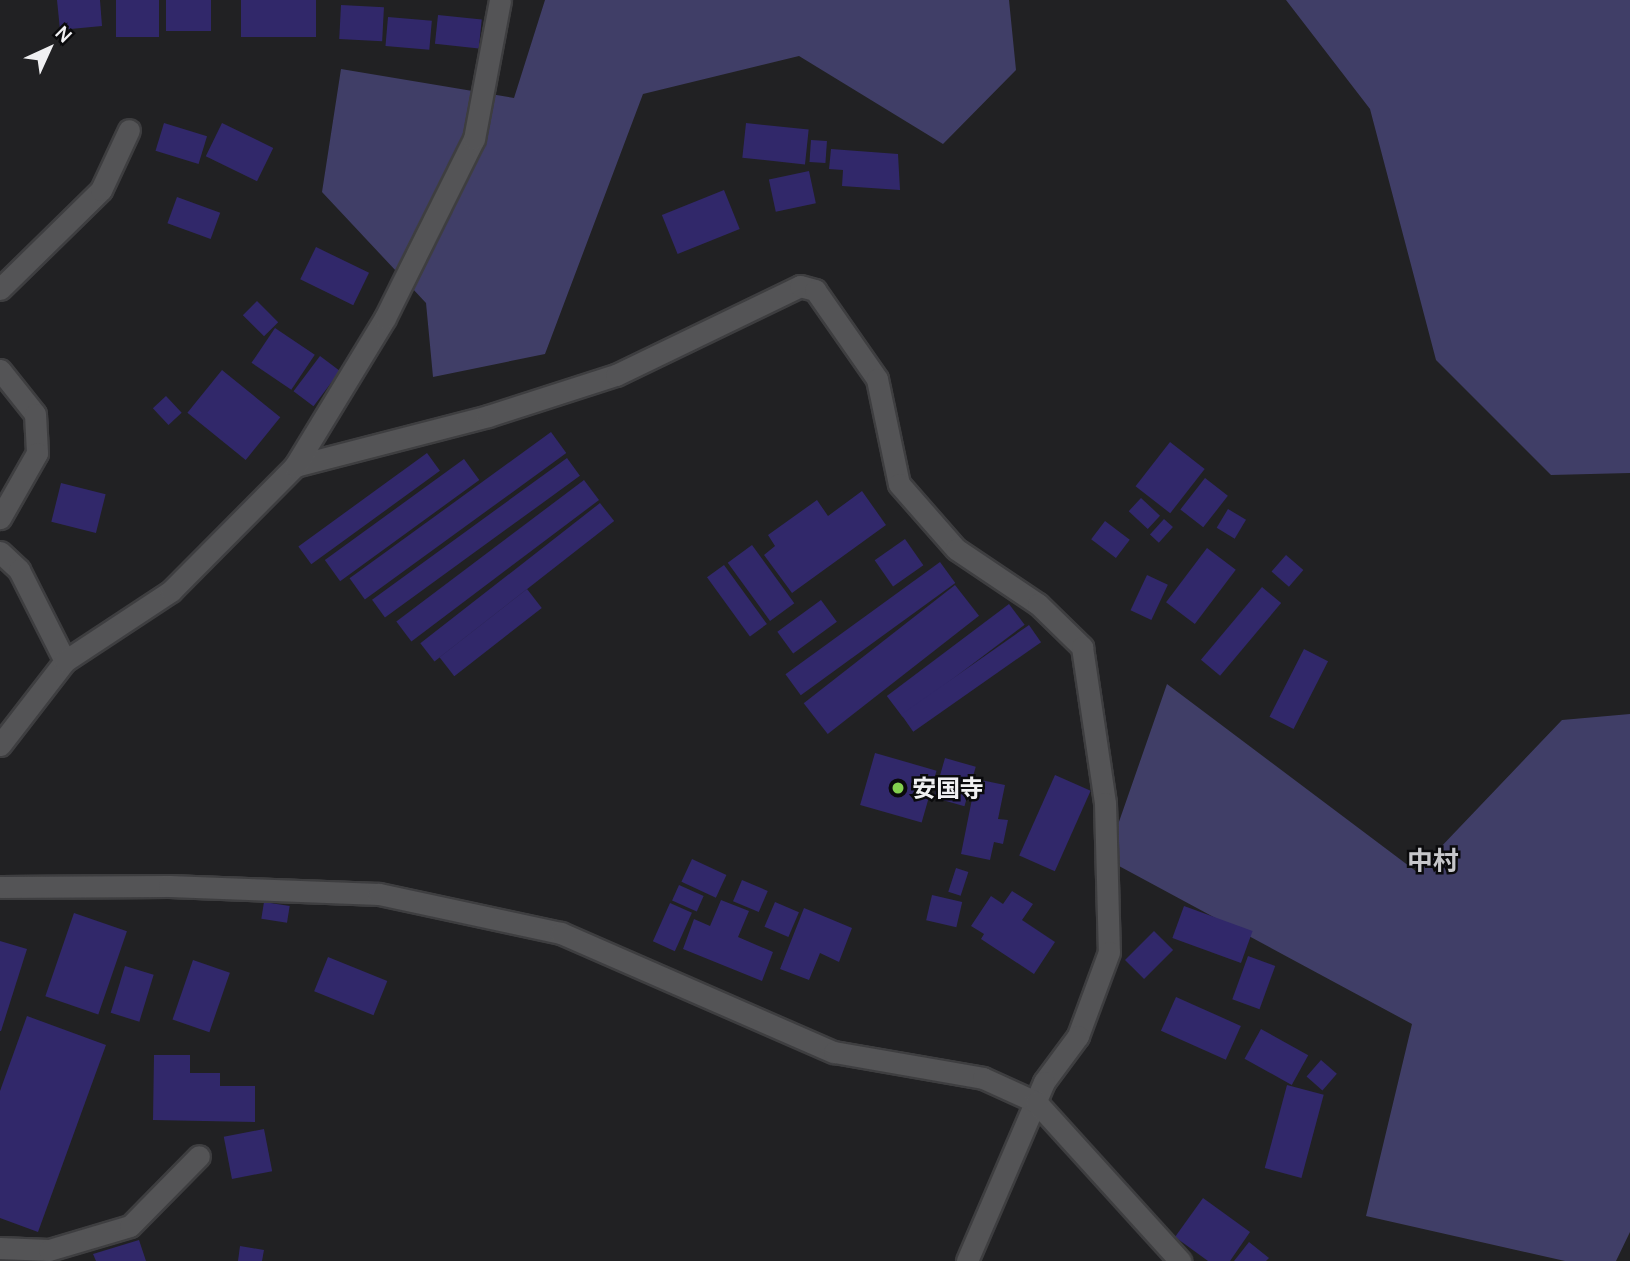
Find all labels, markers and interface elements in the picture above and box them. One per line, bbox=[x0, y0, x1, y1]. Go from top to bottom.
north arrow bbox=[14, 14, 84, 84]
text: N bbox=[50, 20, 78, 48]
place label: 安国寺 bbox=[912, 774, 984, 802]
marker: 安国寺 bbox=[890, 780, 906, 796]
district label: 中村 bbox=[1407, 845, 1459, 877]

